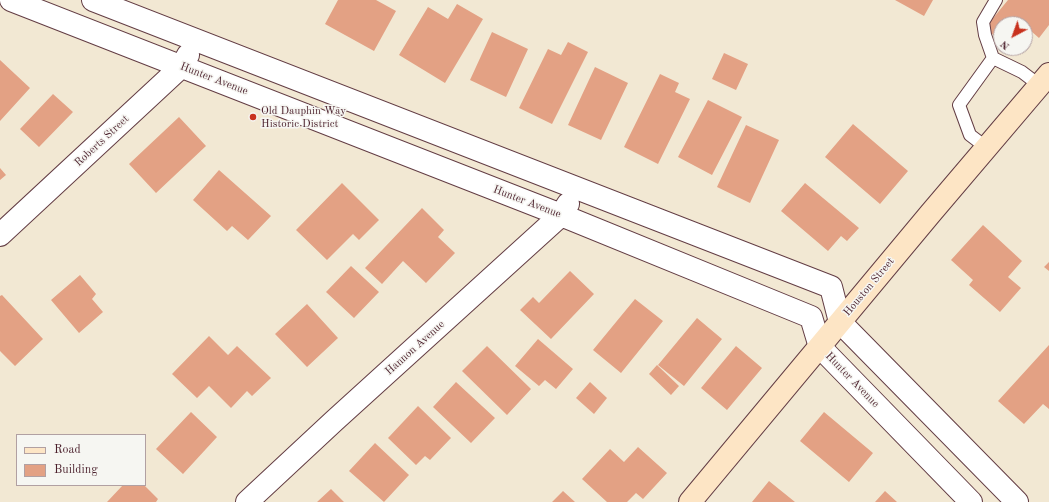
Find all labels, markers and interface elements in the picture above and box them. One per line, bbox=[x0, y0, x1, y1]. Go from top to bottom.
north arrow bbox=[993, 16, 1033, 56]
text: N bbox=[999, 38, 1012, 52]
street label: Hunter Avenue bbox=[178, 60, 250, 98]
place label: Old Dauphin Way Historic District bbox=[261, 104, 346, 130]
marker: Old Dauphin Way Historic District bbox=[248, 112, 258, 122]
street label: Roberts Street bbox=[72, 113, 132, 169]
street label: Hunter Avenue bbox=[491, 183, 563, 221]
street label: Houston Street bbox=[841, 255, 897, 319]
street label: Hannon Avenue bbox=[383, 318, 447, 378]
street label: Hunter Avenue bbox=[822, 350, 882, 410]
legend bbox=[16, 434, 146, 486]
text: Road bbox=[54, 444, 81, 456]
text: Building bbox=[54, 464, 98, 476]

